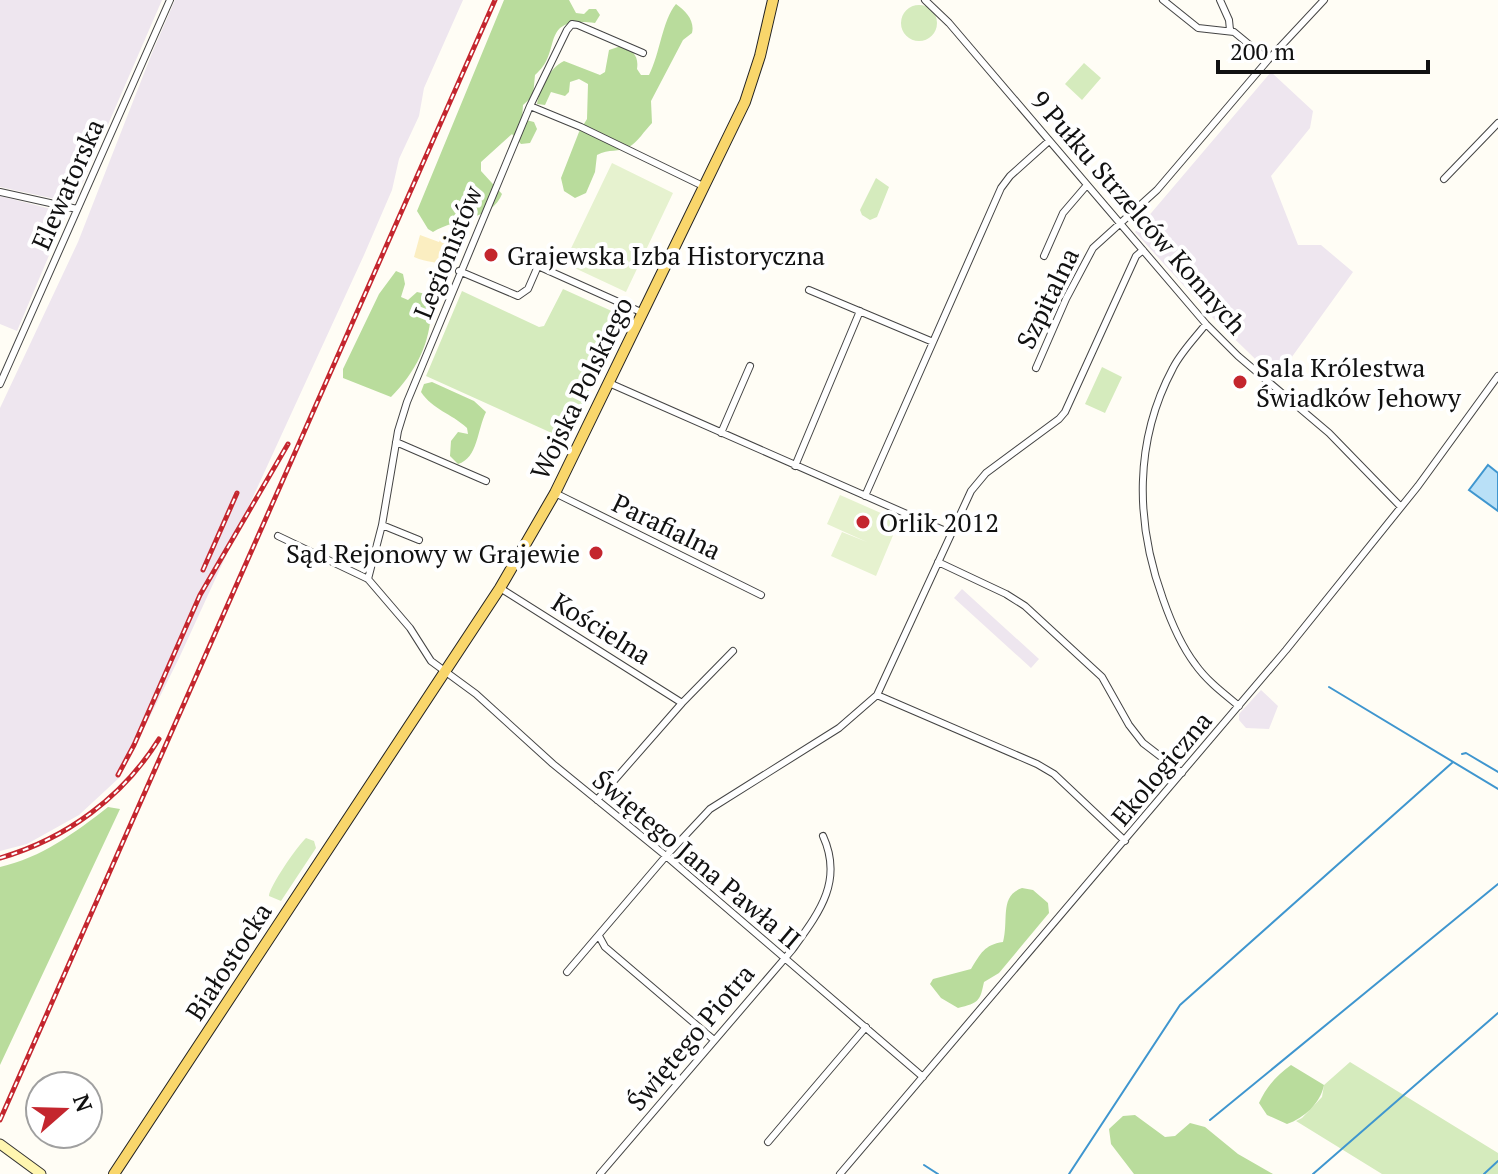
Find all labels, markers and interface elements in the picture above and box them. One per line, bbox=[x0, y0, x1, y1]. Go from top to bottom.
scale bar bbox=[1218, 24, 1428, 74]
text: 200 m bbox=[1230, 35, 1295, 67]
street label: 9 Pułku Strzelców Konnych bbox=[1024, 83, 1254, 341]
street label: Elewatorska bbox=[23, 113, 111, 255]
street label: Legionistów bbox=[405, 180, 489, 323]
place label: Grajewska Izba Historyczna bbox=[507, 238, 825, 272]
street label: Szpitalna bbox=[1008, 242, 1086, 354]
marker: Grajewska Izba Historyczna bbox=[482, 246, 500, 264]
street label: Wojska Polskiego bbox=[522, 291, 640, 485]
place label: Sala Królestwa Świadków Jehowy bbox=[1256, 350, 1462, 414]
marker: Sala Królestwa Świadków Jehowy bbox=[1231, 373, 1249, 391]
street label: Parafialna bbox=[607, 485, 727, 567]
place label: Orlik 2012 bbox=[879, 505, 999, 539]
marker: Orlik 2012 bbox=[854, 513, 872, 531]
place label: Sąd Rejonowy w Grajewie bbox=[286, 536, 580, 570]
marker: Sąd Rejonowy w Grajewie bbox=[587, 544, 605, 562]
street label: Kościelna bbox=[546, 584, 658, 672]
street label: Ekologiczna bbox=[1103, 704, 1219, 832]
street label: Świętego Jana Pawła II bbox=[586, 762, 808, 956]
street label: Białostocka bbox=[177, 896, 279, 1026]
street label: Świętego Piotra bbox=[619, 957, 761, 1117]
north arrow bbox=[24, 1070, 104, 1150]
text: N bbox=[67, 1090, 100, 1116]

